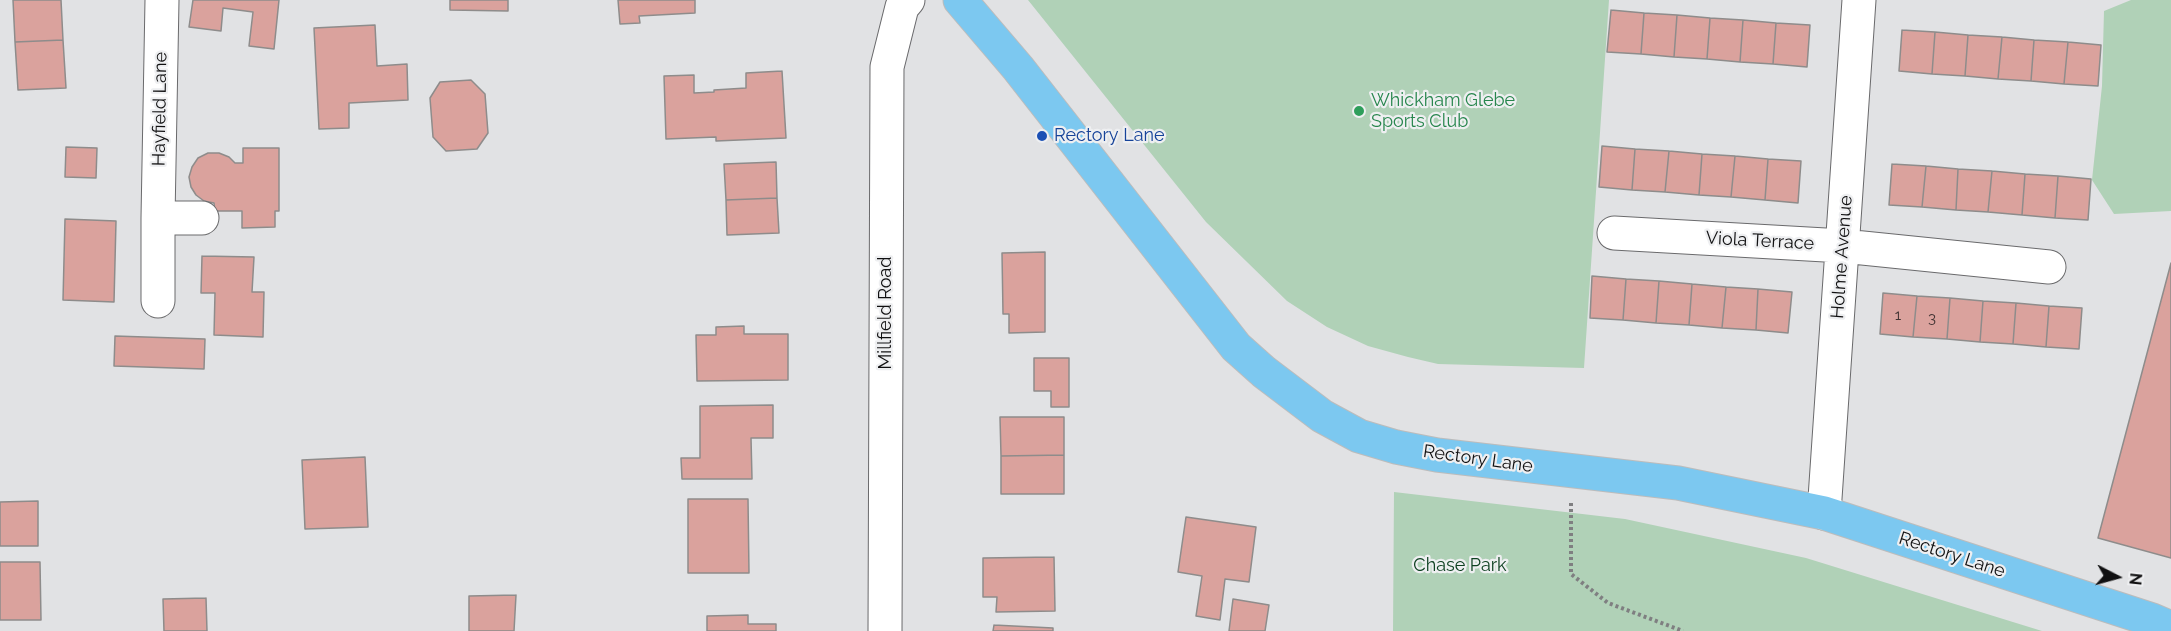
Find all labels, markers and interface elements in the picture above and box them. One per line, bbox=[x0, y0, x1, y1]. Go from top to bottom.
street label: Hayfield Lane bbox=[148, 52, 172, 166]
place label: Whickham Glebe Sports Club bbox=[1371, 90, 1515, 132]
marker: Whickham Glebe Sports Club bbox=[1352, 104, 1366, 118]
place label: Rectory Lane bbox=[1054, 125, 1165, 147]
marker: Rectory Lane bbox=[1035, 129, 1049, 143]
street label: Holme Avenue bbox=[1827, 195, 1857, 319]
street label: Viola Terrace bbox=[1705, 227, 1815, 255]
street label: Millfield Road bbox=[875, 257, 897, 369]
house number: 1 bbox=[1895, 306, 1901, 324]
house number: 3 bbox=[1928, 309, 1936, 327]
street label: Rectory Lane bbox=[1422, 441, 1534, 477]
street label: Rectory Lane bbox=[1896, 528, 2008, 582]
north arrow bbox=[2087, 547, 2147, 607]
park label: Chase Park bbox=[1413, 555, 1507, 577]
text: N bbox=[2125, 572, 2145, 586]

